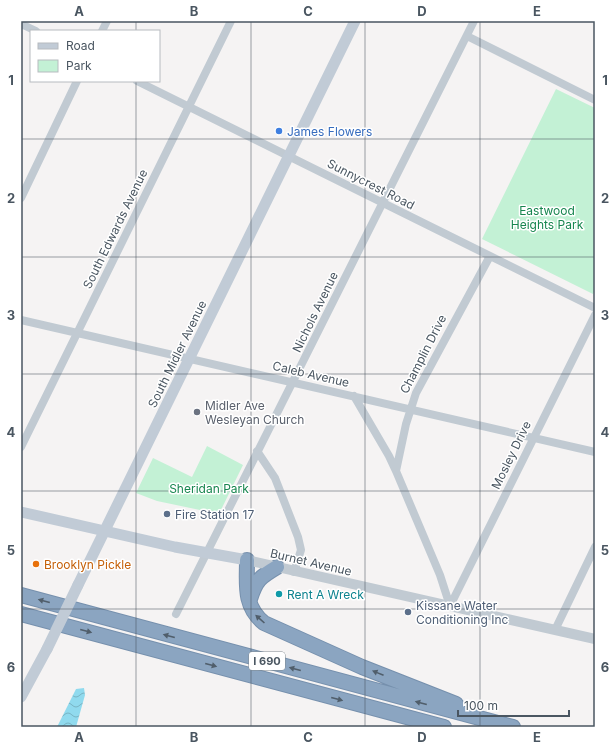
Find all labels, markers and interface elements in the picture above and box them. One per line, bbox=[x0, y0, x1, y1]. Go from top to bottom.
text: A bbox=[74, 3, 84, 19]
text: B bbox=[190, 3, 199, 19]
text: C bbox=[303, 3, 313, 19]
text: D bbox=[417, 3, 427, 19]
text: E bbox=[533, 3, 541, 19]
legend bbox=[30, 30, 160, 82]
text: Road bbox=[66, 38, 95, 53]
text: Park bbox=[66, 58, 92, 73]
text: 1 bbox=[8, 72, 14, 88]
text: 1 bbox=[602, 72, 608, 88]
place label: James Flowers bbox=[287, 124, 372, 139]
marker: James Flowers bbox=[274, 126, 284, 136]
street label: Sunnycrest Road bbox=[325, 156, 417, 212]
street label: South Edwards Avenue bbox=[80, 167, 150, 291]
text: 2 bbox=[7, 190, 15, 206]
text: 2 bbox=[601, 190, 609, 206]
park label: Eastwood Heights Park bbox=[511, 203, 584, 232]
street label: Nichols Avenue bbox=[289, 269, 341, 355]
street label: South Midler Avenue bbox=[145, 298, 209, 410]
text: 3 bbox=[7, 307, 15, 323]
text: 3 bbox=[601, 307, 609, 323]
street label: Champlin Drive bbox=[397, 312, 449, 396]
street label: Caleb Avenue bbox=[271, 358, 351, 390]
place label: Midler Ave Wesleyan Church bbox=[205, 398, 304, 427]
marker: Midler Ave Wesleyan Church bbox=[192, 407, 202, 417]
street label: Mosley Drive bbox=[488, 418, 534, 492]
text: 4 bbox=[7, 424, 16, 440]
text: 4 bbox=[601, 424, 610, 440]
park label: Sheridan Park bbox=[169, 481, 249, 496]
place label: Fire Station 17 bbox=[175, 507, 254, 522]
marker: Fire Station 17 bbox=[162, 509, 172, 519]
text: 5 bbox=[7, 542, 15, 558]
text: 5 bbox=[601, 542, 609, 558]
street label: Burnet Avenue bbox=[269, 545, 353, 579]
place label: Brooklyn Pickle bbox=[44, 557, 131, 572]
marker: Brooklyn Pickle bbox=[31, 559, 41, 569]
place label: Rent A Wreck bbox=[287, 587, 364, 602]
marker: Rent A Wreck bbox=[274, 589, 284, 599]
one-way arrow bbox=[38, 598, 50, 604]
place label: Kissane Water Conditioning Inc bbox=[416, 598, 508, 627]
marker: Kissane Water Conditioning Inc bbox=[403, 607, 413, 617]
one-way arrow bbox=[255, 614, 265, 623]
one-way arrow bbox=[80, 628, 92, 634]
one-way arrow bbox=[163, 633, 175, 639]
road number: I 690 bbox=[249, 652, 285, 670]
text: 6 bbox=[7, 659, 15, 675]
text: 6 bbox=[601, 659, 609, 675]
one-way arrow bbox=[205, 662, 217, 668]
one-way arrow bbox=[289, 666, 301, 672]
one-way arrow bbox=[371, 669, 383, 675]
scale bar bbox=[458, 692, 569, 718]
one-way arrow bbox=[331, 696, 343, 702]
text: 100 m bbox=[464, 698, 498, 713]
one-way arrow bbox=[414, 699, 427, 705]
text: A bbox=[74, 729, 84, 745]
text: B bbox=[190, 729, 199, 745]
text: C bbox=[303, 729, 313, 745]
text: D bbox=[417, 729, 427, 745]
text: E bbox=[533, 729, 541, 745]

